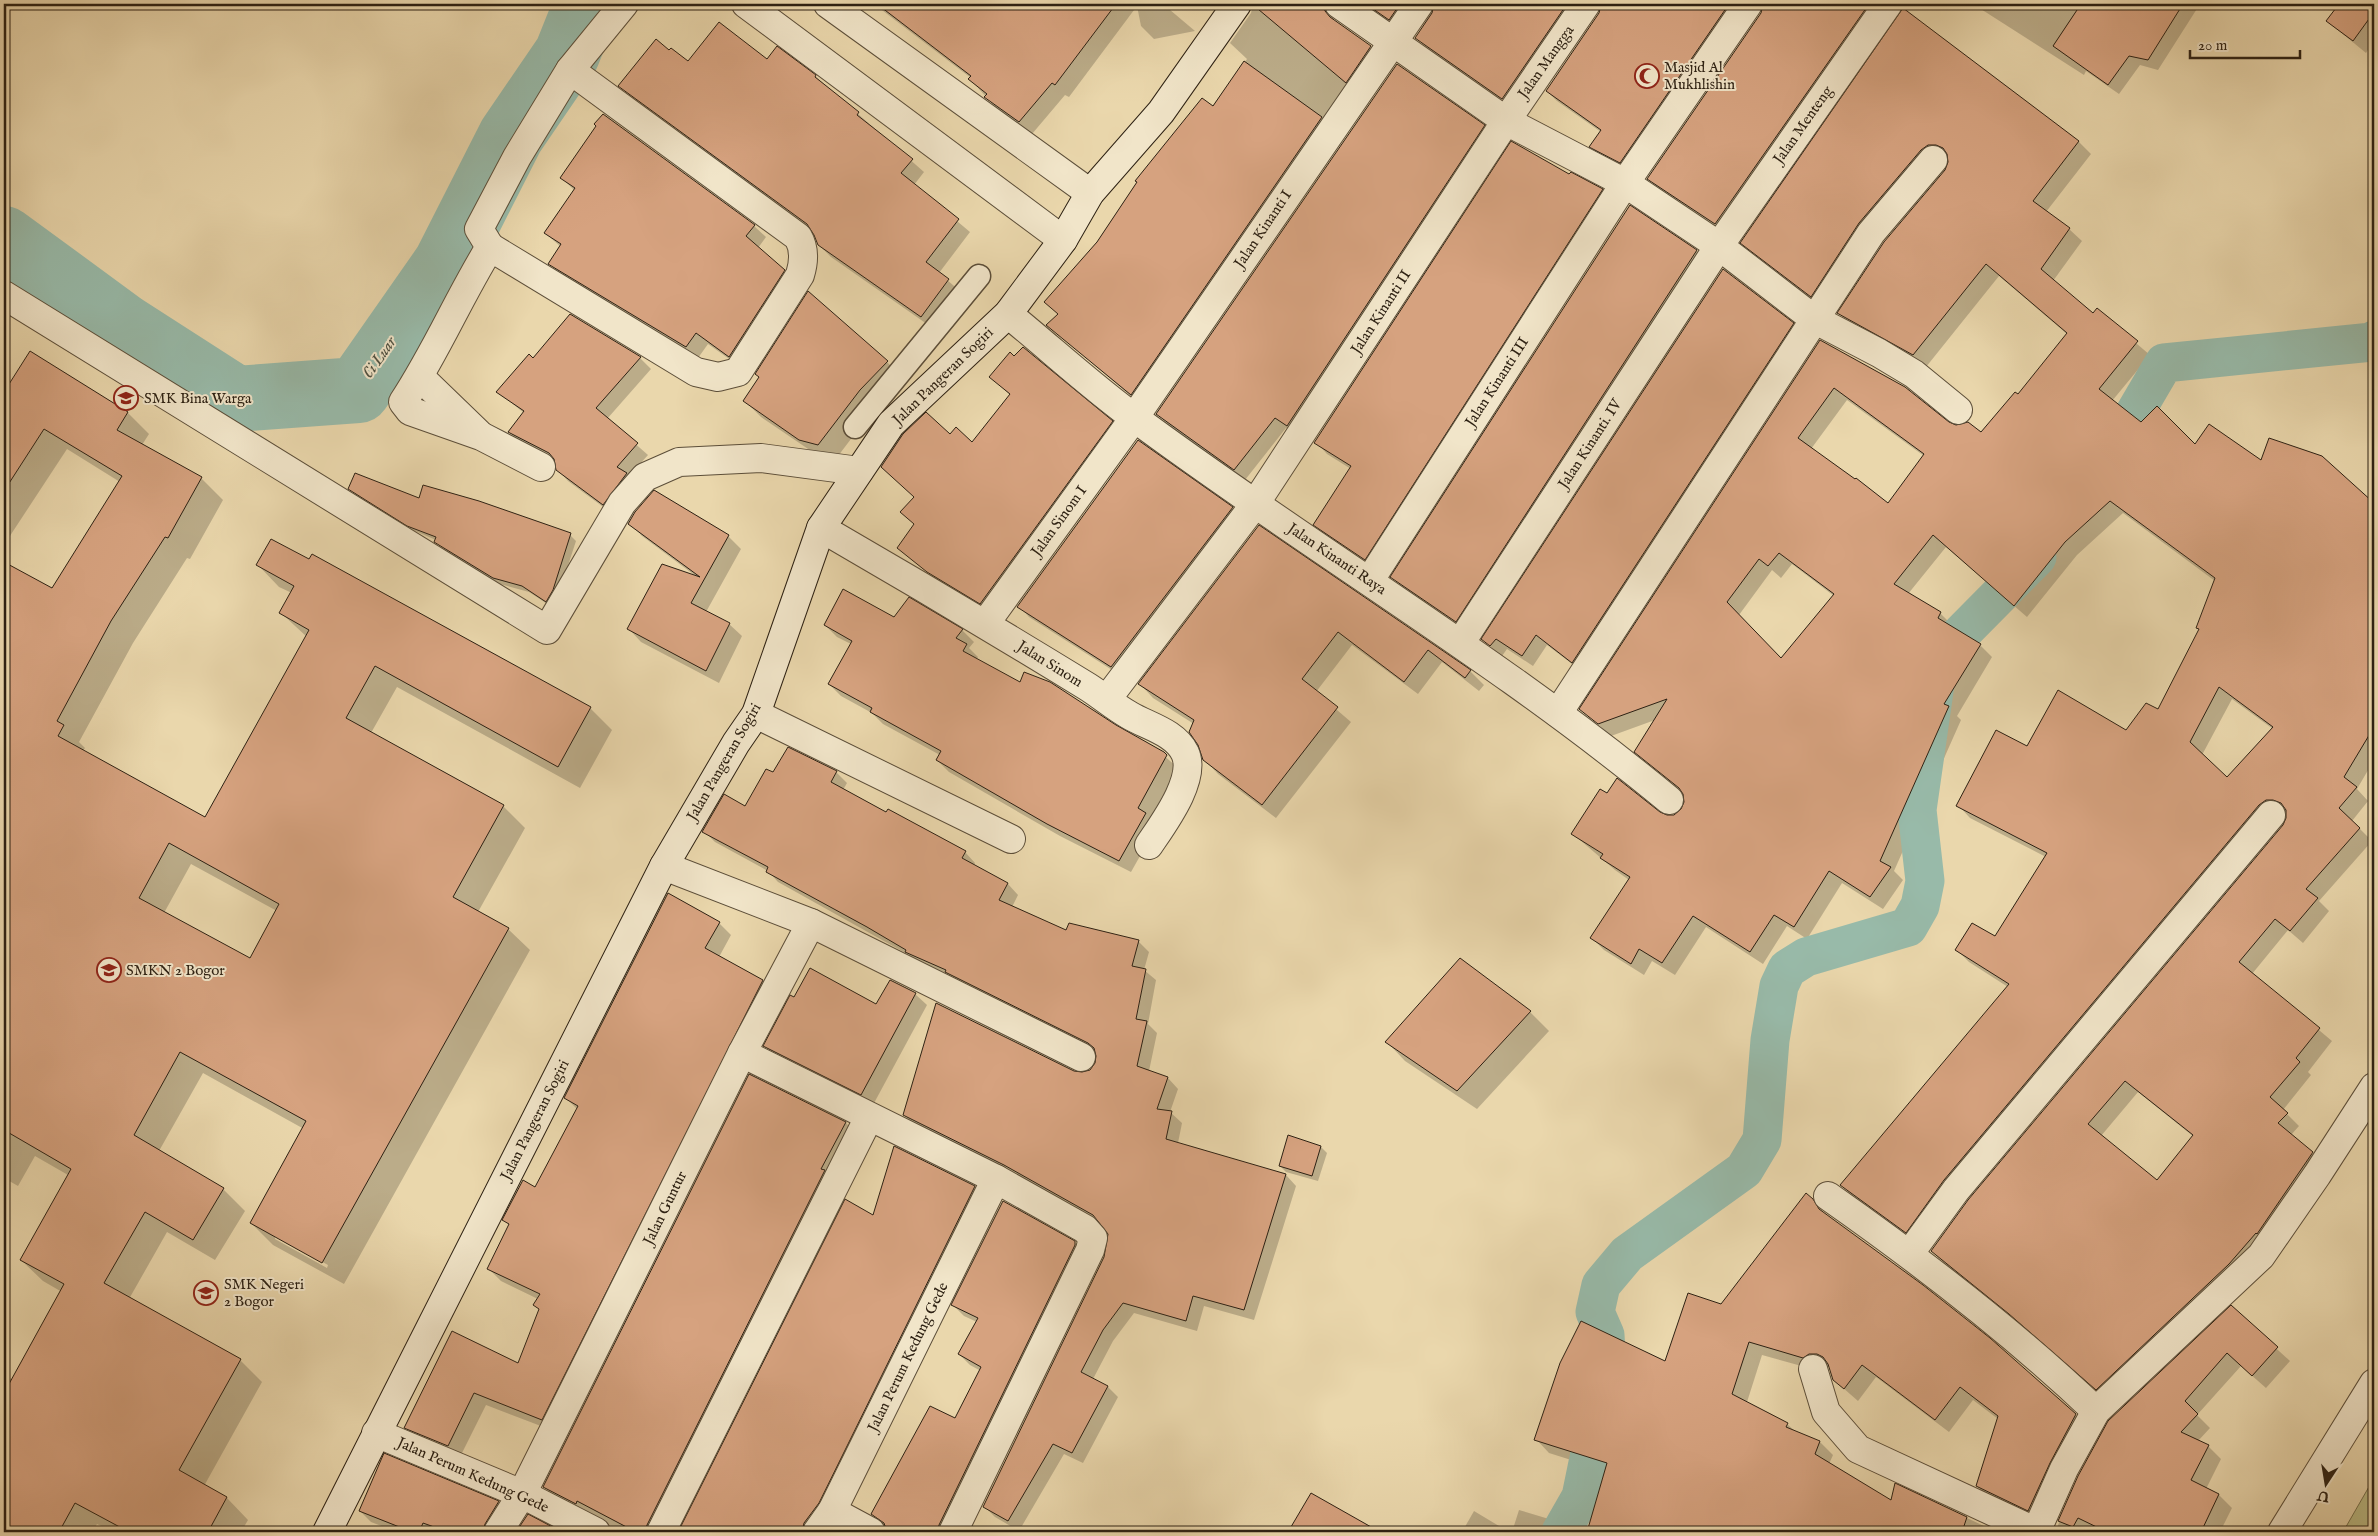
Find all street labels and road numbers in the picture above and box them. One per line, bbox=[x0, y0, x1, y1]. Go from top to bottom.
street label: Jalan Mangga bbox=[1513, 21, 1579, 104]
street label: Jalan Menteng bbox=[1768, 82, 1837, 169]
street label: Jalan Kinanti I bbox=[1229, 186, 1296, 273]
street label: Jalan Kinanti II bbox=[1346, 266, 1416, 359]
street label: Jalan Pangeran Sogiri bbox=[887, 323, 997, 430]
street label: Jalan Kinanti III bbox=[1460, 333, 1533, 432]
street label: Jalan Kinanti. IV bbox=[1553, 395, 1627, 494]
street label: Jalan Sinom I bbox=[1026, 481, 1091, 562]
street label: Jalan Kinanti Raya bbox=[1282, 518, 1390, 599]
street label: Jalan Sinom bbox=[1012, 635, 1087, 692]
street label: Jalan Pangeran Sogiri bbox=[682, 700, 765, 826]
street label: Jalan Pangeran Sogiri bbox=[495, 1057, 574, 1185]
street label: Jalan Guntur bbox=[638, 1167, 691, 1250]
street label: Jalan Perum Kedung Gede bbox=[863, 1279, 953, 1437]
street label: Jalan Perum Kedung Gede bbox=[392, 1432, 552, 1517]

